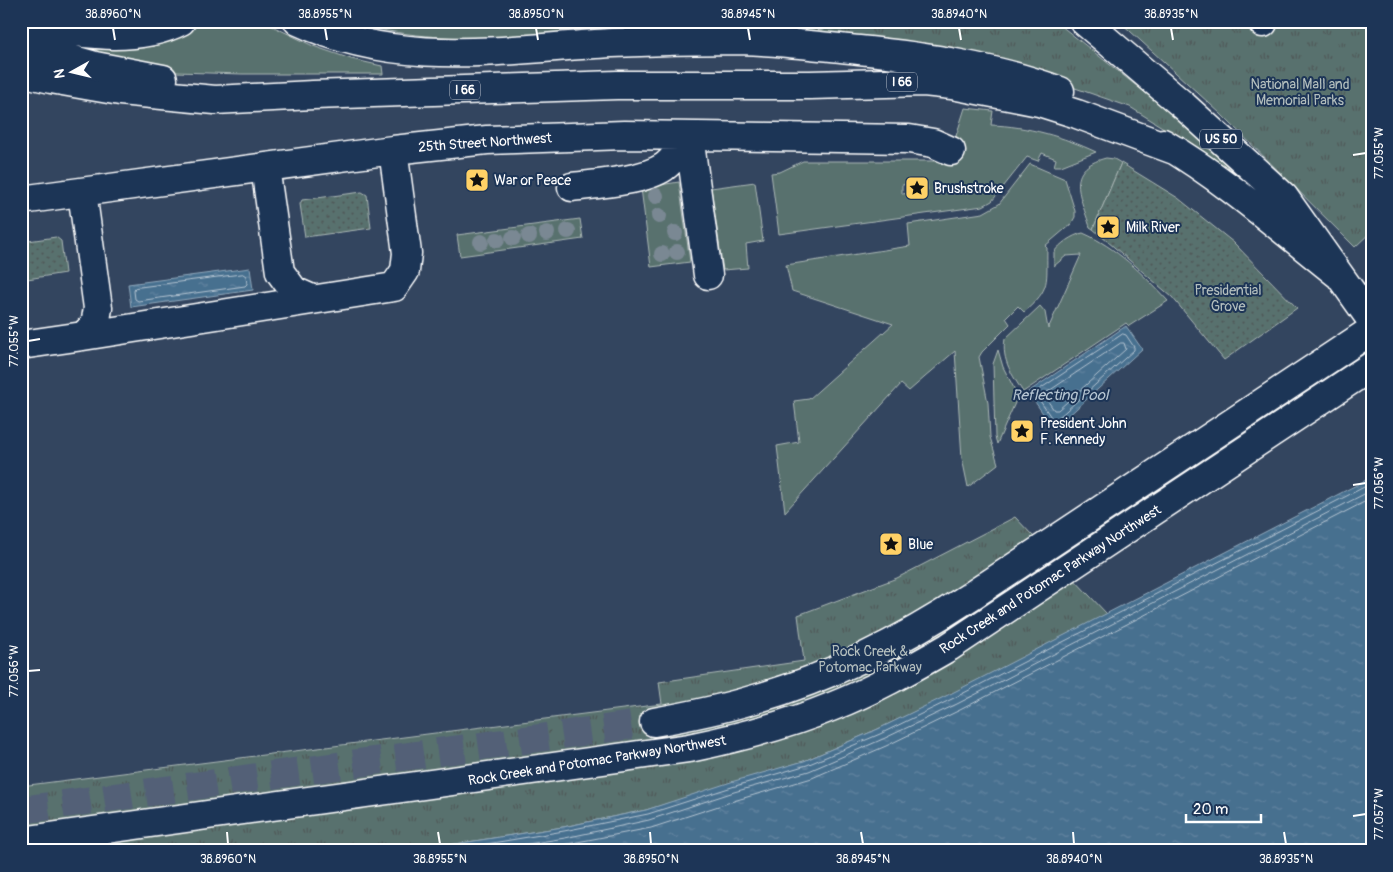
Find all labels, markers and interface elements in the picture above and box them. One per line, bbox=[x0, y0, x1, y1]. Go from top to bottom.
text: 38.8960°N bbox=[85, 7, 141, 22]
text: 38.8955°N bbox=[298, 7, 352, 22]
text: 38.8950°N bbox=[508, 7, 564, 22]
text: 38.8945°N bbox=[721, 7, 775, 22]
text: 38.8940°N bbox=[931, 7, 987, 22]
text: 38.8935°N bbox=[1144, 7, 1198, 22]
north arrow bbox=[48, 48, 98, 98]
text: N bbox=[51, 68, 69, 80]
road number: I 66 bbox=[887, 72, 917, 91]
park label: National Mall and Memorial Parks bbox=[1250, 76, 1350, 109]
road number: I 66 bbox=[450, 80, 480, 100]
text: 77.055°W bbox=[1372, 127, 1387, 179]
street label: 25th Street Northwest bbox=[418, 129, 553, 156]
road number: US 50 bbox=[1200, 130, 1242, 148]
place icon: War or Peace bbox=[464, 167, 490, 193]
place label: War or Peace bbox=[494, 172, 571, 189]
place icon: Brushstroke bbox=[904, 175, 930, 201]
place label: Brushstroke bbox=[934, 180, 1004, 197]
place icon: Milk River bbox=[1095, 214, 1121, 240]
place label: Milk River bbox=[1126, 219, 1180, 236]
park label: Presidential Grove bbox=[1194, 282, 1262, 315]
text: 77.055°W bbox=[7, 315, 22, 367]
water label: Reflecting Pool bbox=[1012, 386, 1110, 405]
place label: President John F. Kennedy bbox=[1040, 415, 1127, 448]
place icon: President John F. Kennedy bbox=[1009, 418, 1035, 444]
text: 77.056°W bbox=[1372, 457, 1387, 509]
street label: Rock Creek and Potomac Parkway Northwest bbox=[936, 501, 1164, 658]
place icon: Blue bbox=[878, 531, 904, 557]
place label: Blue bbox=[908, 536, 933, 553]
park label: Rock Creek & Potomac Parkway bbox=[818, 643, 922, 676]
text: 77.056°W bbox=[7, 645, 22, 697]
street label: Rock Creek and Potomac Parkway Northwest bbox=[467, 732, 727, 789]
text: 77.057°W bbox=[1372, 788, 1387, 840]
scale bar bbox=[1186, 792, 1260, 824]
text: 20 m bbox=[1193, 800, 1228, 819]
text: 38.8960°N bbox=[200, 852, 256, 867]
text: 38.8955°N bbox=[413, 852, 467, 867]
text: 38.8950°N bbox=[623, 852, 679, 867]
text: 38.8945°N bbox=[836, 852, 890, 867]
text: 38.8940°N bbox=[1046, 852, 1102, 867]
text: 38.8935°N bbox=[1259, 852, 1313, 867]

